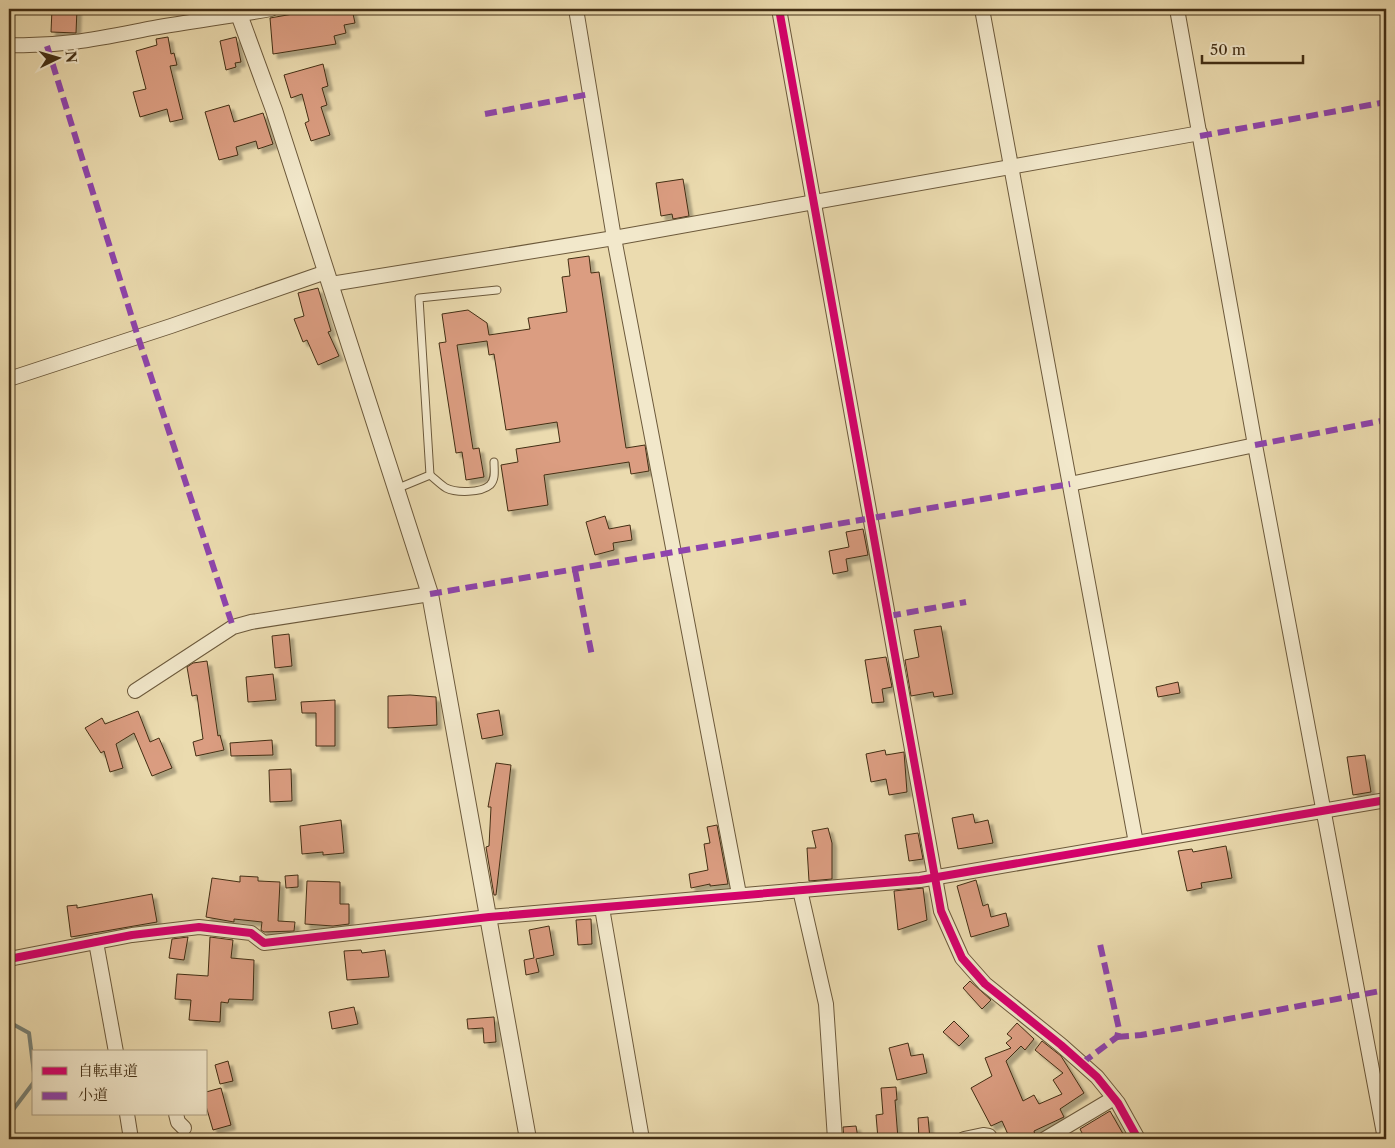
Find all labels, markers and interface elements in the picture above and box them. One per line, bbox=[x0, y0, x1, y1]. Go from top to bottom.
north arrow bbox=[32, 32, 82, 82]
scale bar bbox=[1202, 32, 1304, 64]
text: 50 m bbox=[1210, 40, 1246, 59]
text: N bbox=[61, 50, 80, 64]
legend bbox=[32, 1050, 208, 1116]
text: 自転車道 bbox=[78, 1061, 138, 1080]
text: 小道 bbox=[78, 1085, 108, 1104]

